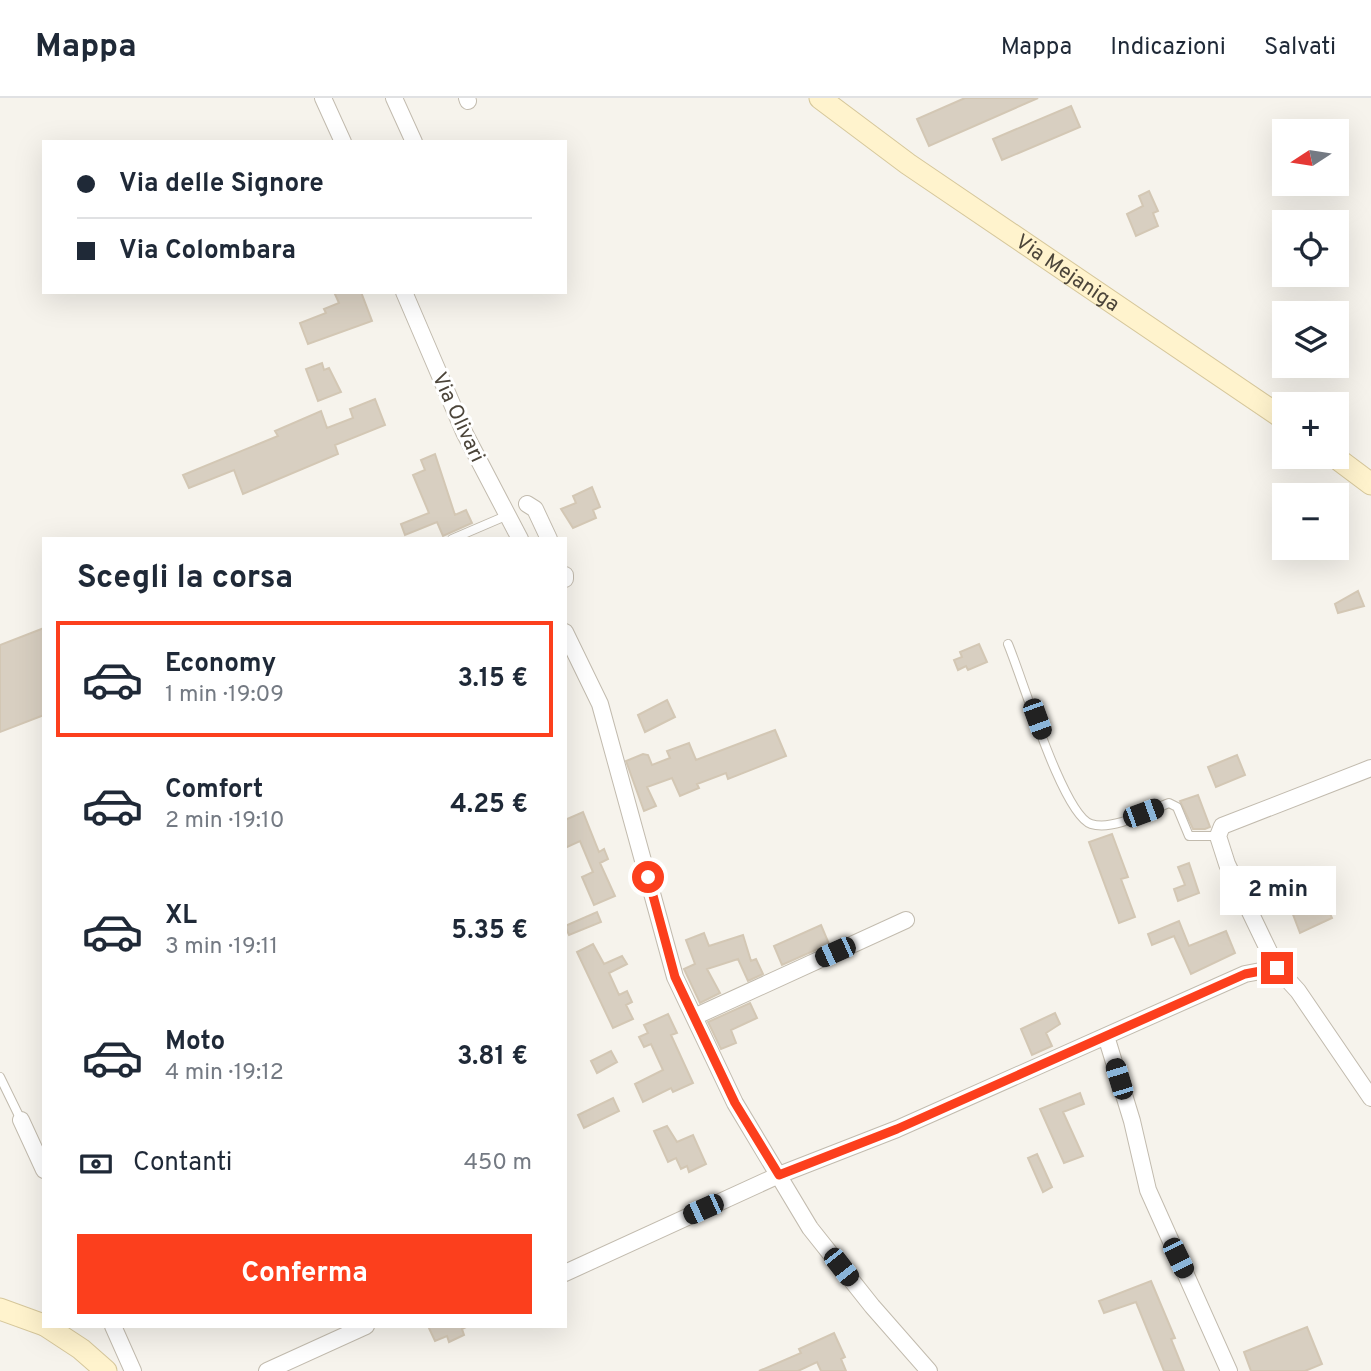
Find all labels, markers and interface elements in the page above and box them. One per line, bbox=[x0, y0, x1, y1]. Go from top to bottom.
text: Mappa bbox=[35, 27, 137, 69]
text: Mappa bbox=[1001, 33, 1072, 63]
text: Indicazioni bbox=[1110, 33, 1226, 63]
text: Salvati bbox=[1264, 33, 1336, 63]
north arrow bbox=[1272, 119, 1349, 196]
map controls bbox=[1272, 119, 1349, 560]
text: Via delle Signore bbox=[119, 168, 324, 201]
button: locate bbox=[1272, 210, 1349, 287]
street label: Via Mejaniga bbox=[1010, 229, 1124, 318]
text: Via Colombara bbox=[119, 235, 296, 268]
button: layers bbox=[1272, 301, 1349, 378]
street label: Via Olivari bbox=[425, 368, 490, 467]
button: + bbox=[1272, 392, 1349, 469]
button: − bbox=[1272, 483, 1349, 560]
text: Scegli la corsa bbox=[77, 559, 293, 599]
icon: car bbox=[81, 648, 144, 711]
text: Economy bbox=[165, 648, 276, 681]
text: 3.15 € bbox=[457, 663, 528, 696]
text: 1 min · 19:09 bbox=[165, 681, 284, 710]
car bbox=[1020, 696, 1055, 742]
icon: car bbox=[81, 774, 144, 837]
text: Comfort bbox=[165, 774, 263, 807]
text: 4.25 € bbox=[450, 789, 528, 822]
car bbox=[1120, 796, 1167, 830]
text: 2 min · 19:10 bbox=[165, 807, 284, 836]
route start bbox=[632, 861, 664, 893]
callout: 2 min bbox=[1219, 866, 1335, 916]
text: 2 min bbox=[1248, 876, 1308, 905]
icon: car bbox=[81, 900, 144, 963]
text: XL bbox=[165, 900, 197, 933]
text: 5.35 € bbox=[451, 915, 528, 948]
text: 3 min · 19:11 bbox=[165, 933, 278, 962]
car bbox=[812, 934, 859, 970]
route end bbox=[1261, 952, 1293, 984]
icon: car bbox=[81, 1026, 144, 1089]
text: Moto bbox=[165, 1026, 225, 1059]
text: 3.81 € bbox=[457, 1041, 528, 1074]
car bbox=[1103, 1056, 1136, 1102]
text: 4 min · 19:12 bbox=[165, 1059, 284, 1088]
icon: cash bbox=[77, 1145, 115, 1183]
text: Contanti bbox=[133, 1147, 232, 1180]
text: 450 m bbox=[464, 1149, 532, 1178]
car bbox=[680, 1191, 727, 1227]
button: Conferma bbox=[77, 1234, 532, 1314]
car bbox=[1160, 1235, 1197, 1281]
car bbox=[820, 1244, 863, 1290]

